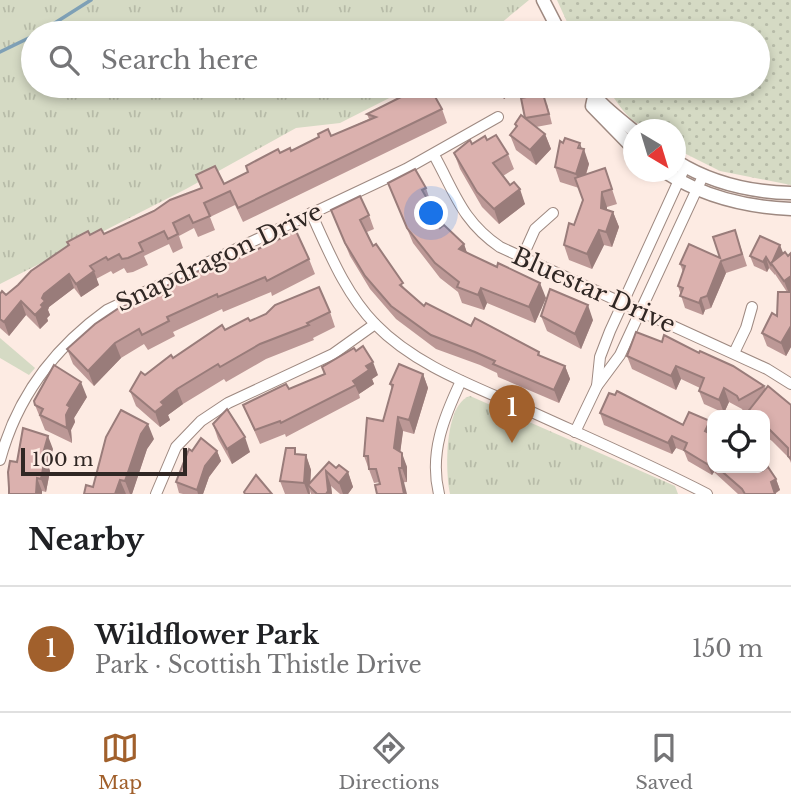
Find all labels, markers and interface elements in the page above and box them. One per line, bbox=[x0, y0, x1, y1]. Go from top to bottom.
search box bbox=[21, 21, 770, 98]
icon: search bbox=[45, 41, 83, 79]
text: Search here bbox=[101, 44, 258, 76]
north arrow bbox=[623, 119, 686, 182]
street label: Snapdragon Drive bbox=[111, 196, 327, 318]
your location bbox=[414, 196, 448, 230]
street label: Bluestar Drive bbox=[508, 241, 680, 339]
pin: 1 bbox=[489, 385, 535, 443]
map controls bbox=[707, 410, 770, 473]
button: locate bbox=[707, 410, 770, 473]
scale bar bbox=[21, 445, 187, 477]
text: 100 m bbox=[32, 448, 93, 471]
text: Nearby bbox=[28, 521, 144, 558]
text: Wildflower Park bbox=[95, 619, 319, 651]
text: 1 bbox=[46, 635, 56, 663]
text: 150 m bbox=[692, 635, 763, 663]
text: Park · Scottish Thistle Drive bbox=[95, 651, 422, 679]
tab: Map bbox=[98, 729, 142, 794]
tab: Directions bbox=[338, 729, 439, 794]
tab: Saved bbox=[636, 729, 693, 794]

